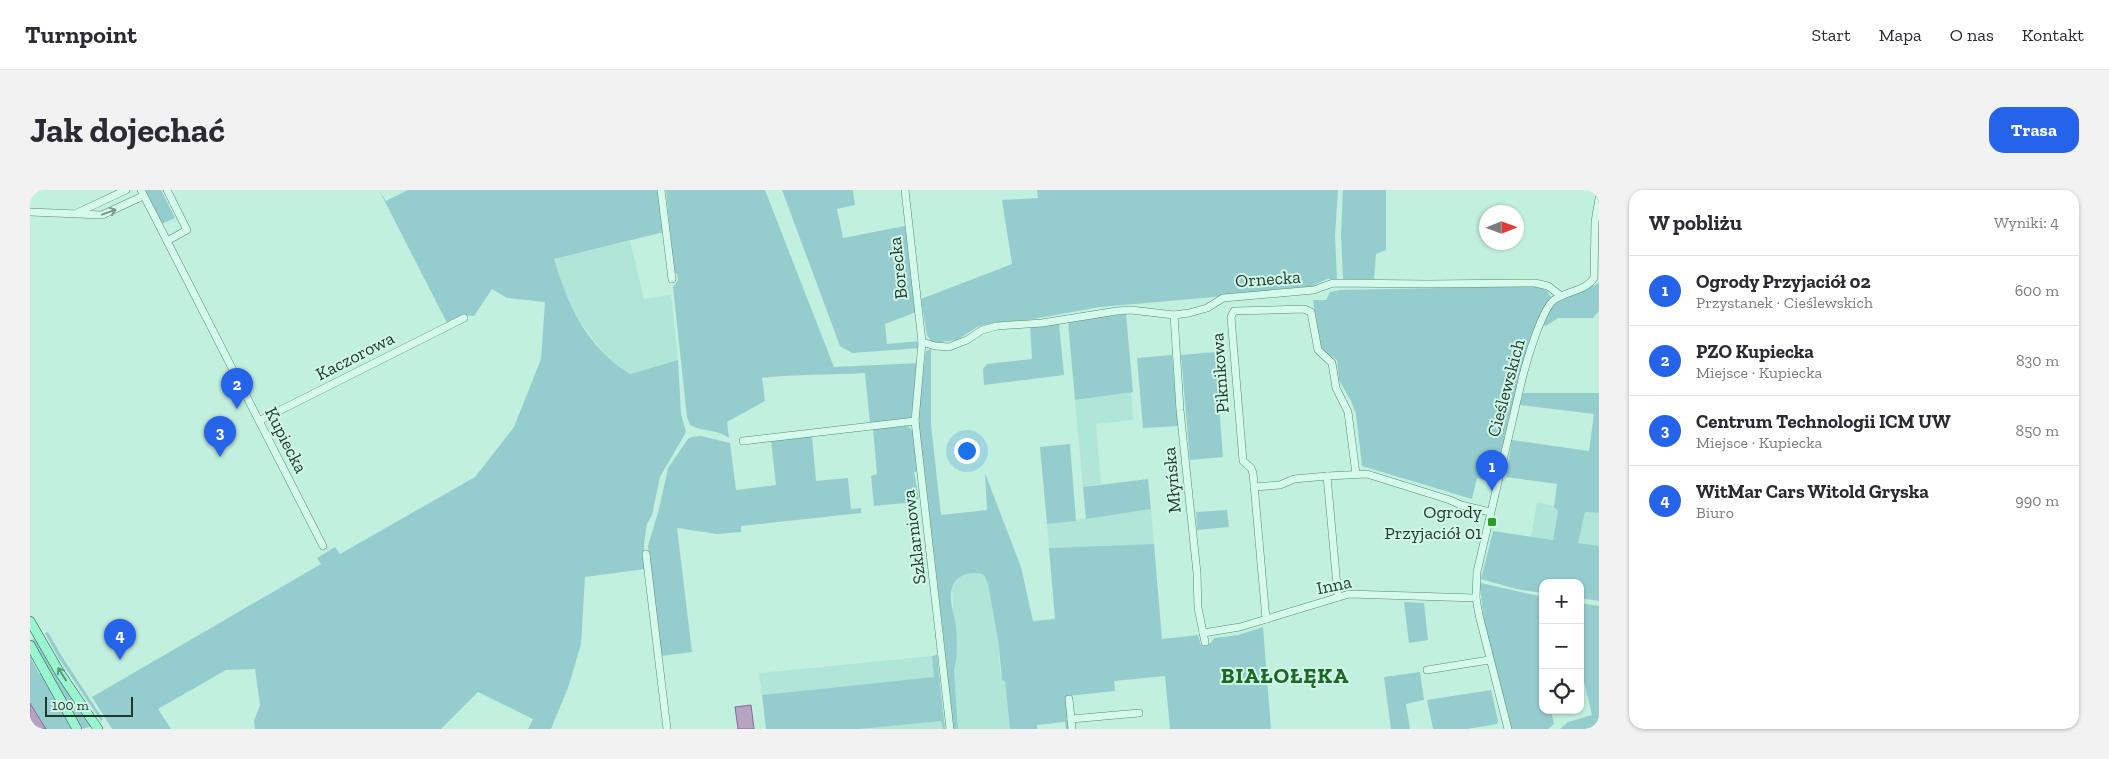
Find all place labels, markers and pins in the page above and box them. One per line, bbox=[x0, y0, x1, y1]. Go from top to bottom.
pin: 2 bbox=[221, 368, 253, 409]
pin: 3 bbox=[204, 416, 236, 457]
pin: 1 bbox=[1476, 450, 1508, 491]
place label: Ogrody Przyjaciół 01 bbox=[1385, 501, 1483, 544]
marker: Ogrody Przyjaciół 01 bbox=[1486, 516, 1498, 528]
pin: 4 bbox=[104, 619, 136, 660]

